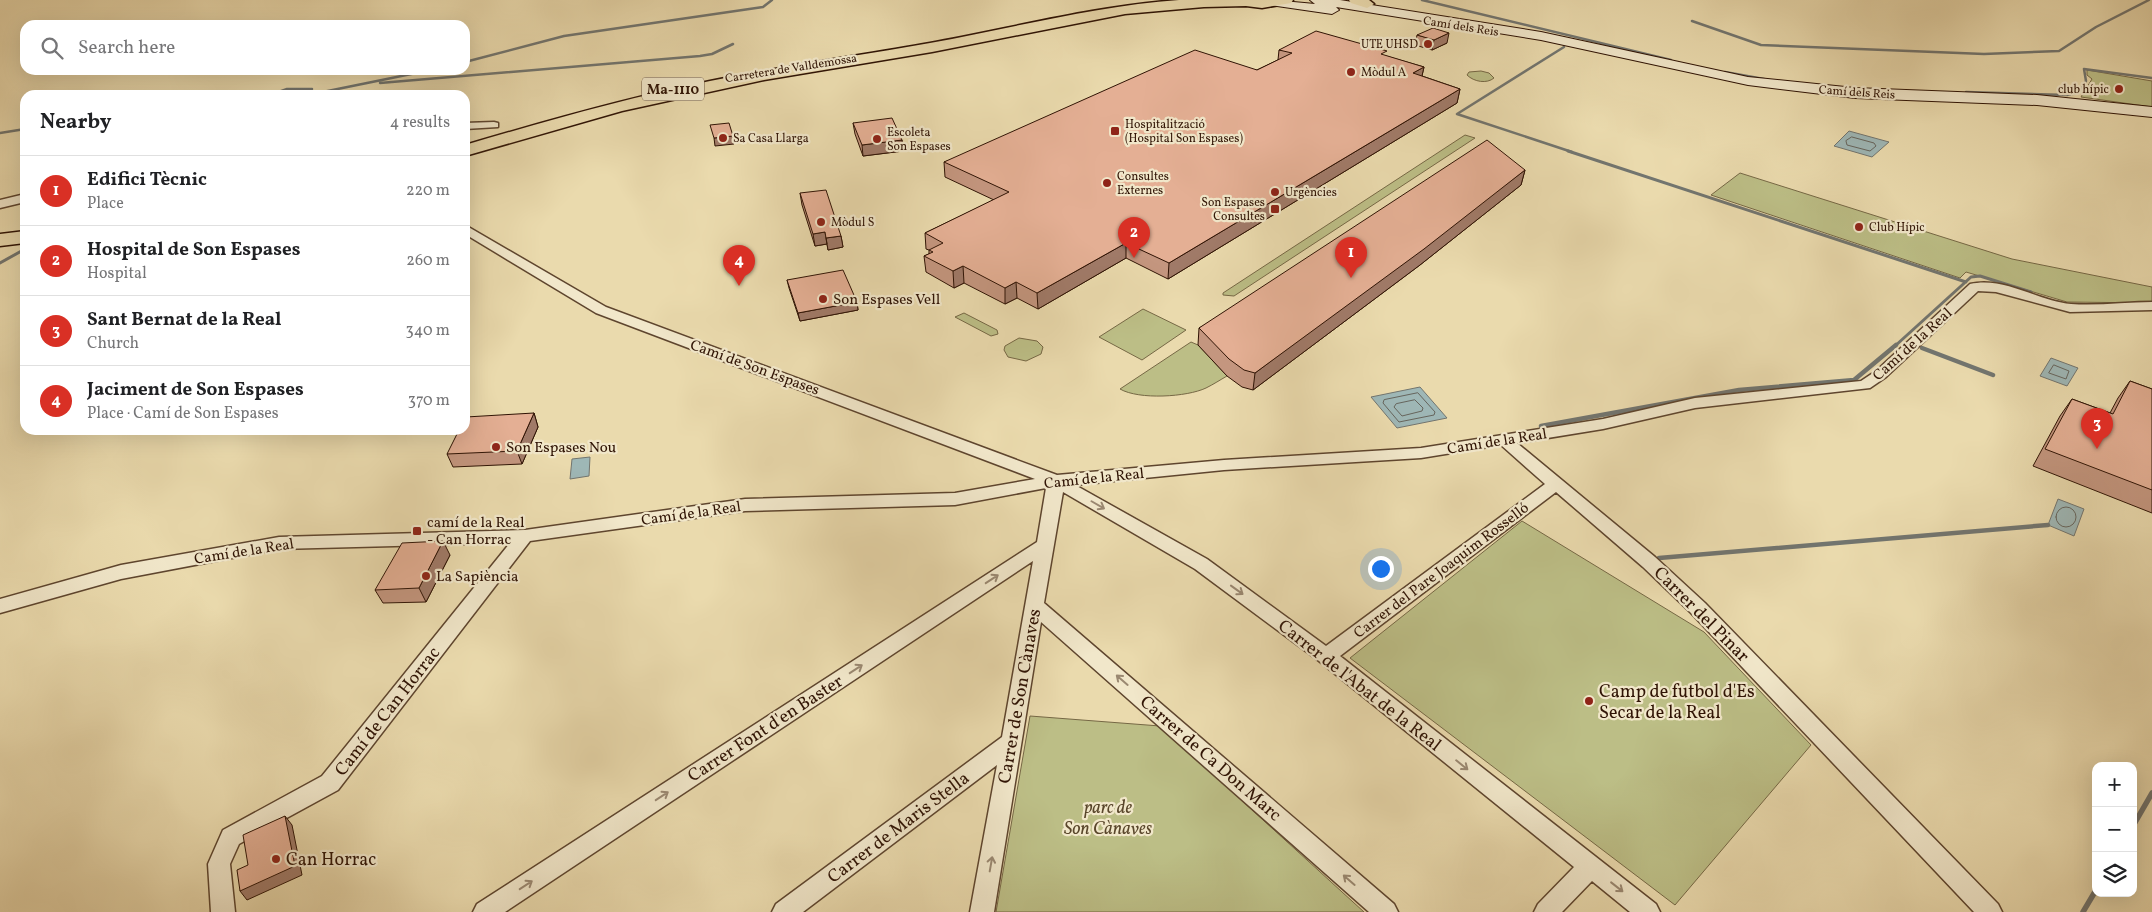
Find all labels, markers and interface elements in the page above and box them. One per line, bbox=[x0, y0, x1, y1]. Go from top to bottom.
street label: Camí dels Reis bbox=[1422, 13, 1500, 41]
search box bbox=[20, 20, 470, 75]
icon: search bbox=[38, 34, 66, 62]
text: Search here bbox=[78, 35, 175, 61]
place label: UTE UHSD bbox=[1361, 37, 1418, 53]
marker: UTE UHSD bbox=[1422, 38, 1434, 50]
street label: Carretera de Valldemossa bbox=[724, 51, 858, 87]
place label: Mòdul A bbox=[1361, 65, 1407, 81]
marker: Mòdul A bbox=[1345, 66, 1357, 78]
road number: Ma-1110 bbox=[642, 78, 704, 100]
street label: Camí dels Reis bbox=[1818, 82, 1896, 104]
place label: club hípic bbox=[2058, 82, 2109, 98]
marker: club hípic bbox=[2113, 83, 2125, 95]
text: Nearby bbox=[40, 108, 111, 137]
text: 4 results bbox=[390, 112, 450, 134]
place label: Hospitalització (Hospital Son Espases) bbox=[1125, 117, 1243, 147]
place label: Escoleta Son Espases bbox=[887, 125, 951, 155]
marker: Hospitalització (Hospital Son Espases) bbox=[1109, 125, 1121, 137]
place label: Sa Casa Llarga bbox=[733, 131, 809, 147]
marker: Sa Casa Llarga bbox=[717, 132, 729, 144]
marker: Escoleta Son Espases bbox=[871, 133, 883, 145]
text: Edifici Tècnic bbox=[87, 167, 207, 193]
place label: Consultes Externes bbox=[1117, 169, 1169, 199]
marker: Consultes Externes bbox=[1101, 177, 1113, 189]
text: 1 bbox=[53, 180, 59, 202]
text: 220 m bbox=[406, 180, 450, 202]
place label: Urgències bbox=[1285, 185, 1337, 201]
marker: Urgències bbox=[1269, 186, 1281, 198]
text: Place bbox=[87, 193, 124, 215]
place label: Son Espases Consultes bbox=[1201, 195, 1265, 225]
marker: Son Espases Consultes bbox=[1269, 203, 1281, 215]
place label: Mòdul S bbox=[831, 215, 874, 231]
marker: Mòdul S bbox=[815, 216, 827, 228]
pin: 2 bbox=[1118, 217, 1150, 258]
place label: Club Hípic bbox=[1869, 220, 1925, 236]
marker: Club Hípic bbox=[1853, 221, 1865, 233]
text: Hospital de Son Espases bbox=[87, 237, 300, 263]
pin: 1 bbox=[1335, 237, 1367, 278]
pin: 4 bbox=[723, 245, 755, 286]
text: 2 bbox=[52, 250, 60, 272]
text: 260 m bbox=[406, 250, 450, 272]
text: Hospital bbox=[87, 263, 147, 285]
place label: Son Espases Vell bbox=[833, 290, 940, 311]
marker: Son Espases Vell bbox=[817, 293, 829, 305]
street label: Camí de la Real bbox=[1869, 304, 1957, 387]
text: Sant Bernat de la Real bbox=[87, 307, 282, 333]
text: 3 bbox=[52, 320, 60, 342]
text: 340 m bbox=[406, 320, 450, 342]
text: Church bbox=[87, 333, 139, 355]
street label: Camí de Son Espases bbox=[687, 335, 822, 402]
text: Jaciment de Son Espases bbox=[87, 377, 304, 403]
text: 4 bbox=[51, 390, 61, 412]
text: 370 m bbox=[408, 390, 450, 412]
text: Place · Camí de Son Espases bbox=[87, 403, 279, 425]
pin: 3 bbox=[2081, 408, 2113, 449]
street label: Camí de la Real bbox=[1446, 424, 1549, 461]
place label: Son Espases Nou bbox=[506, 438, 616, 459]
marker: Son Espases Nou bbox=[490, 441, 502, 453]
street label: Camí de la Real bbox=[1043, 464, 1145, 495]
street label: Camí de la Real bbox=[640, 497, 742, 532]
street label: Carrer del Pare Joaquim Rosselló bbox=[1350, 498, 1534, 644]
one-way arrow bbox=[1091, 500, 1106, 510]
place label: camí de la Real - Can Horrac bbox=[427, 513, 525, 551]
marker: camí de la Real - Can Horrac bbox=[411, 525, 423, 537]
street label: Camí de la Real bbox=[193, 534, 296, 571]
your location bbox=[1368, 556, 1394, 582]
street label: Carrer del Pinar bbox=[1647, 562, 1755, 669]
place label: La Sapiència bbox=[436, 567, 519, 588]
marker: La Sapiència bbox=[420, 570, 432, 582]
one-way arrow bbox=[985, 574, 999, 584]
one-way arrow bbox=[1229, 585, 1243, 595]
street label: Carrer de Son Cànaves bbox=[993, 607, 1048, 786]
street label: Carrer de l'Abat de la Real bbox=[1272, 614, 1446, 758]
street label: Camí de Can Horrac bbox=[330, 642, 447, 782]
one-way arrow bbox=[849, 663, 863, 673]
street label: Carrer Font d'en Baster bbox=[683, 669, 849, 789]
one-way arrow bbox=[1115, 674, 1128, 686]
place label: Camp de futbol d'Es Secar de la Real bbox=[1599, 680, 1755, 726]
street label: Carrer de Ca Don Marc bbox=[1134, 691, 1286, 828]
marker: Camp de futbol d'Es Secar de la Real bbox=[1583, 695, 1595, 707]
one-way arrow bbox=[1455, 759, 1468, 770]
map controls bbox=[2092, 762, 2137, 897]
button: + bbox=[2092, 762, 2137, 807]
street label: Carrer de Maris Stella bbox=[823, 766, 975, 890]
one-way arrow bbox=[655, 791, 669, 801]
park label: parc de Son Cànaves bbox=[1064, 796, 1152, 842]
button: − bbox=[2092, 807, 2137, 852]
place label: Can Horrac bbox=[286, 848, 376, 873]
button: layers bbox=[2092, 852, 2137, 897]
marker: Can Horrac bbox=[270, 853, 282, 865]
one-way arrow bbox=[986, 856, 996, 872]
one-way arrow bbox=[1343, 875, 1356, 886]
one-way arrow bbox=[519, 880, 533, 890]
one-way arrow bbox=[1610, 882, 1623, 893]

